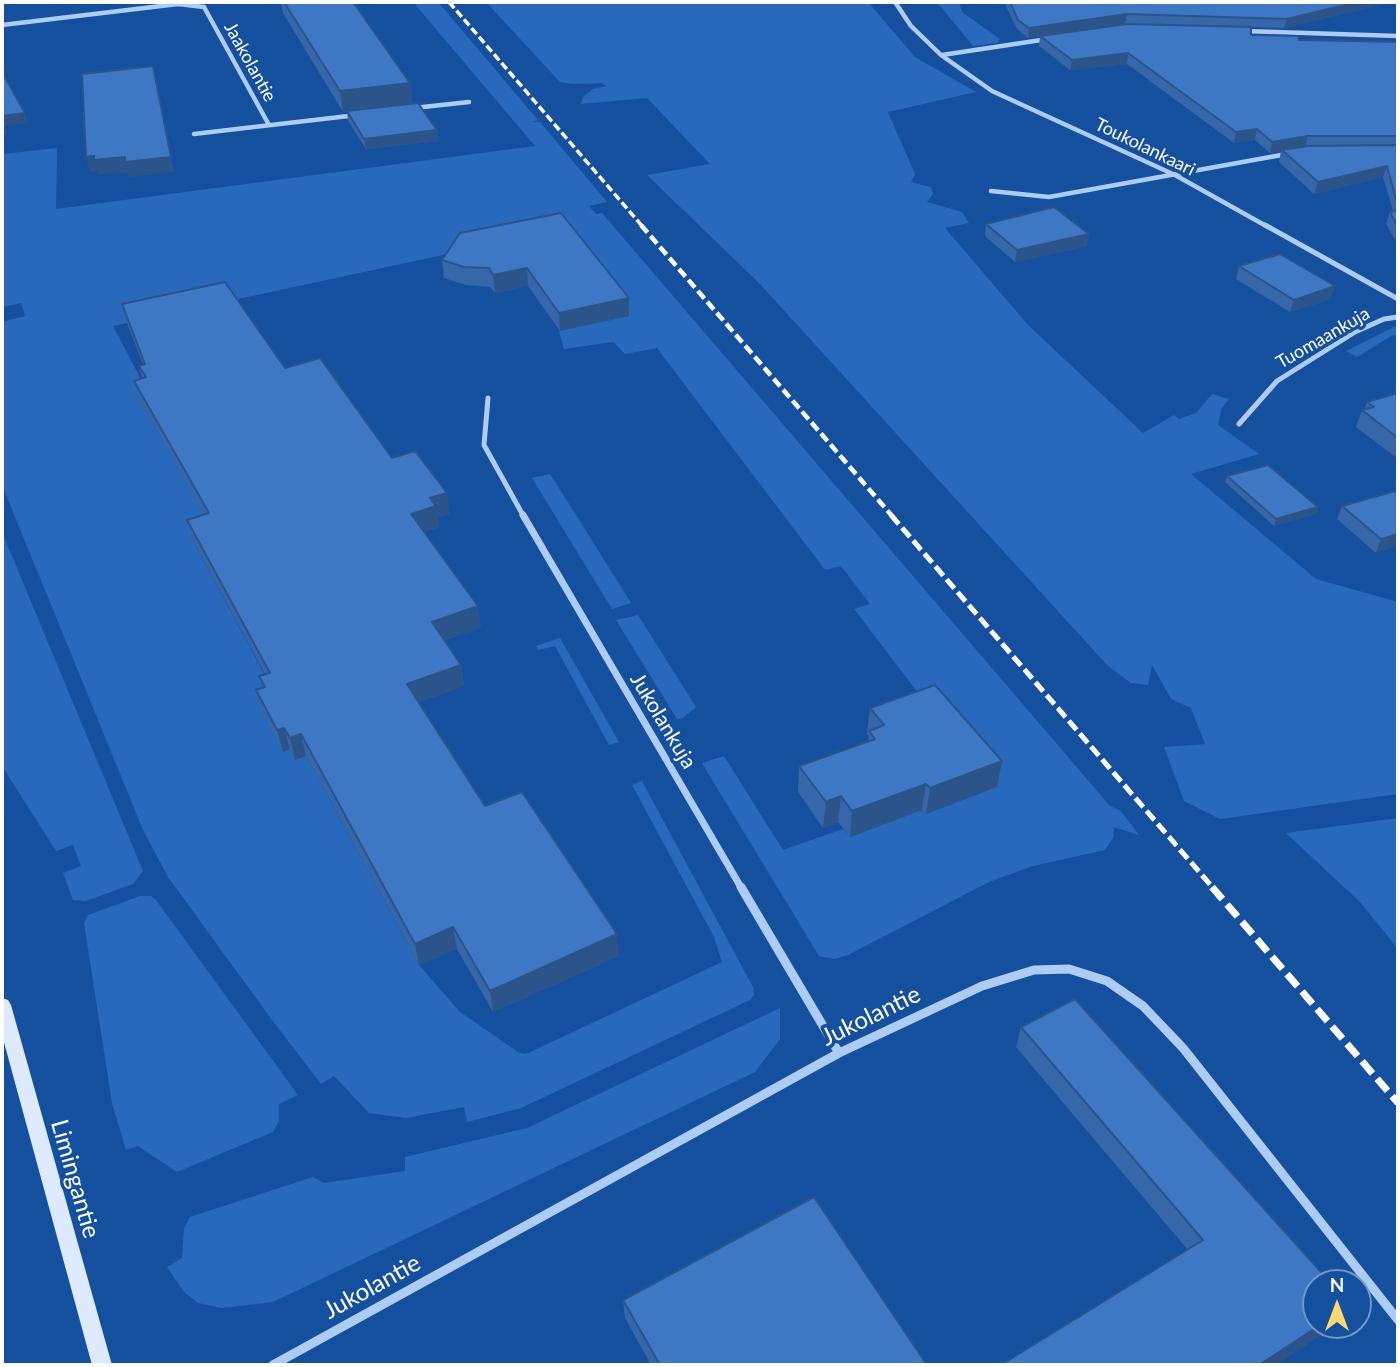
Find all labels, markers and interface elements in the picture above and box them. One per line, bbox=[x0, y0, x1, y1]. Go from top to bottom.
street label: Jaakolantie bbox=[219, 18, 281, 106]
street label: Toukolankaari bbox=[1091, 113, 1199, 181]
street label: Tuomaankuja bbox=[1272, 303, 1374, 373]
street label: Jukolankuja bbox=[625, 669, 701, 773]
street label: Jukolantie bbox=[817, 980, 925, 1052]
street label: Limingantie bbox=[44, 1116, 106, 1242]
street label: Jukolantie bbox=[318, 1249, 426, 1325]
north arrow bbox=[1302, 1269, 1372, 1339]
text: N bbox=[1330, 1273, 1344, 1296]

